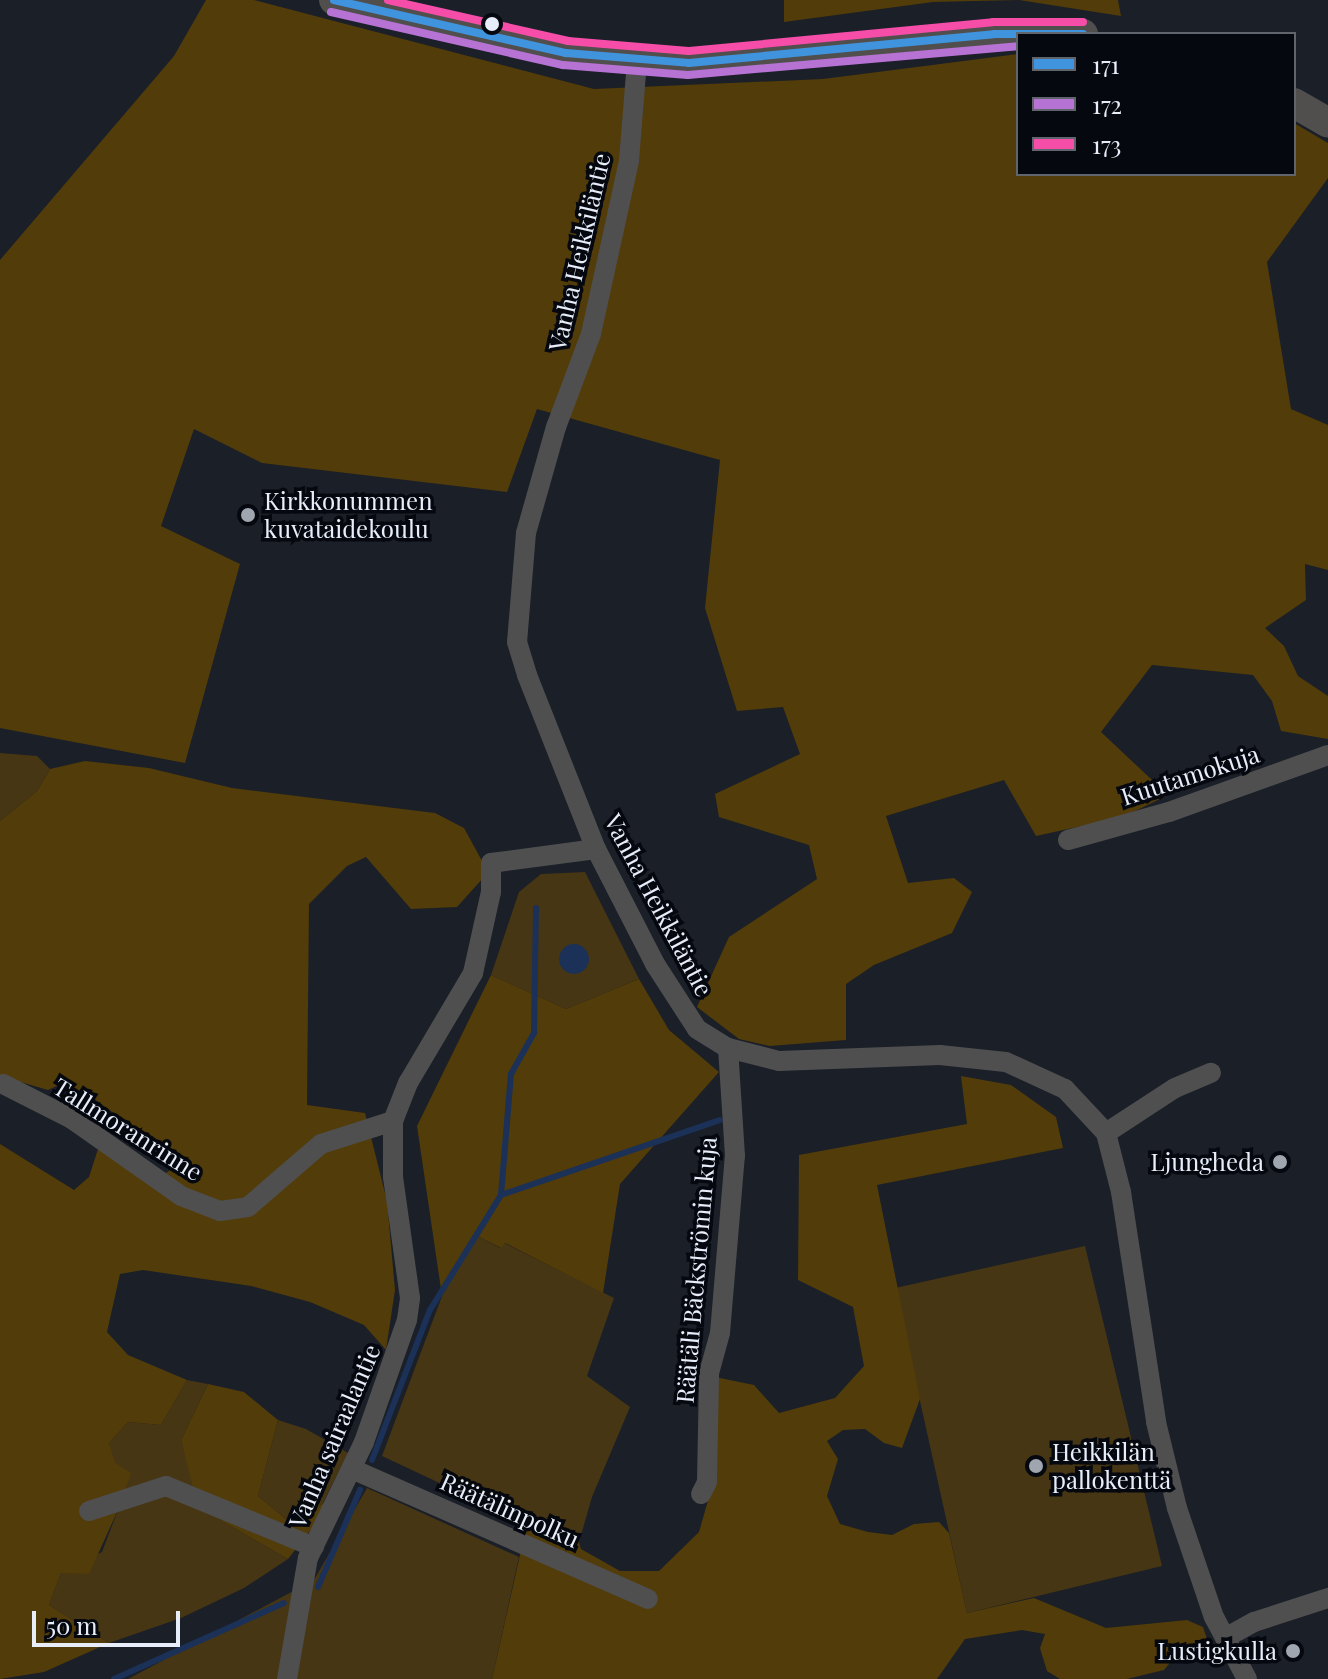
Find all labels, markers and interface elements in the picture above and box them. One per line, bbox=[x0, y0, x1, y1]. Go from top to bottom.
unlabelled marker bbox=[484, 16, 500, 32]
legend bbox=[1016, 32, 1296, 176]
text: 171 bbox=[1092, 48, 1120, 80]
text: 172 bbox=[1092, 88, 1122, 120]
text: 173 bbox=[1092, 128, 1121, 160]
street label: Vanha Heikkiläntie bbox=[542, 150, 616, 354]
place label: Kirkkonummen kuvataidekoulu bbox=[264, 487, 432, 543]
marker: Kirkkonummen kuvataidekoulu bbox=[239, 506, 257, 524]
street label: Kuutamokuja bbox=[1117, 739, 1263, 811]
street label: Vanha Heikkiläntie bbox=[599, 809, 719, 1001]
street label: Tallmoranrinne bbox=[48, 1072, 208, 1186]
street label: Räätäli Bäckströmin kuja bbox=[670, 1135, 722, 1405]
place label: Ljungheda bbox=[1151, 1148, 1264, 1176]
marker: Ljungheda bbox=[1271, 1153, 1289, 1171]
street label: Vanha sairaalantie bbox=[282, 1340, 386, 1532]
place label: Heikkilän pallokenttä bbox=[1052, 1438, 1171, 1494]
marker: Heikkilän pallokenttä bbox=[1027, 1457, 1045, 1475]
street label: Räätälinpolku bbox=[436, 1467, 584, 1553]
scale bar bbox=[36, 1595, 184, 1645]
text: 50 m bbox=[46, 1609, 98, 1641]
place label: Lustigkulla bbox=[1157, 1637, 1277, 1665]
marker: Lustigkulla bbox=[1284, 1642, 1302, 1660]

